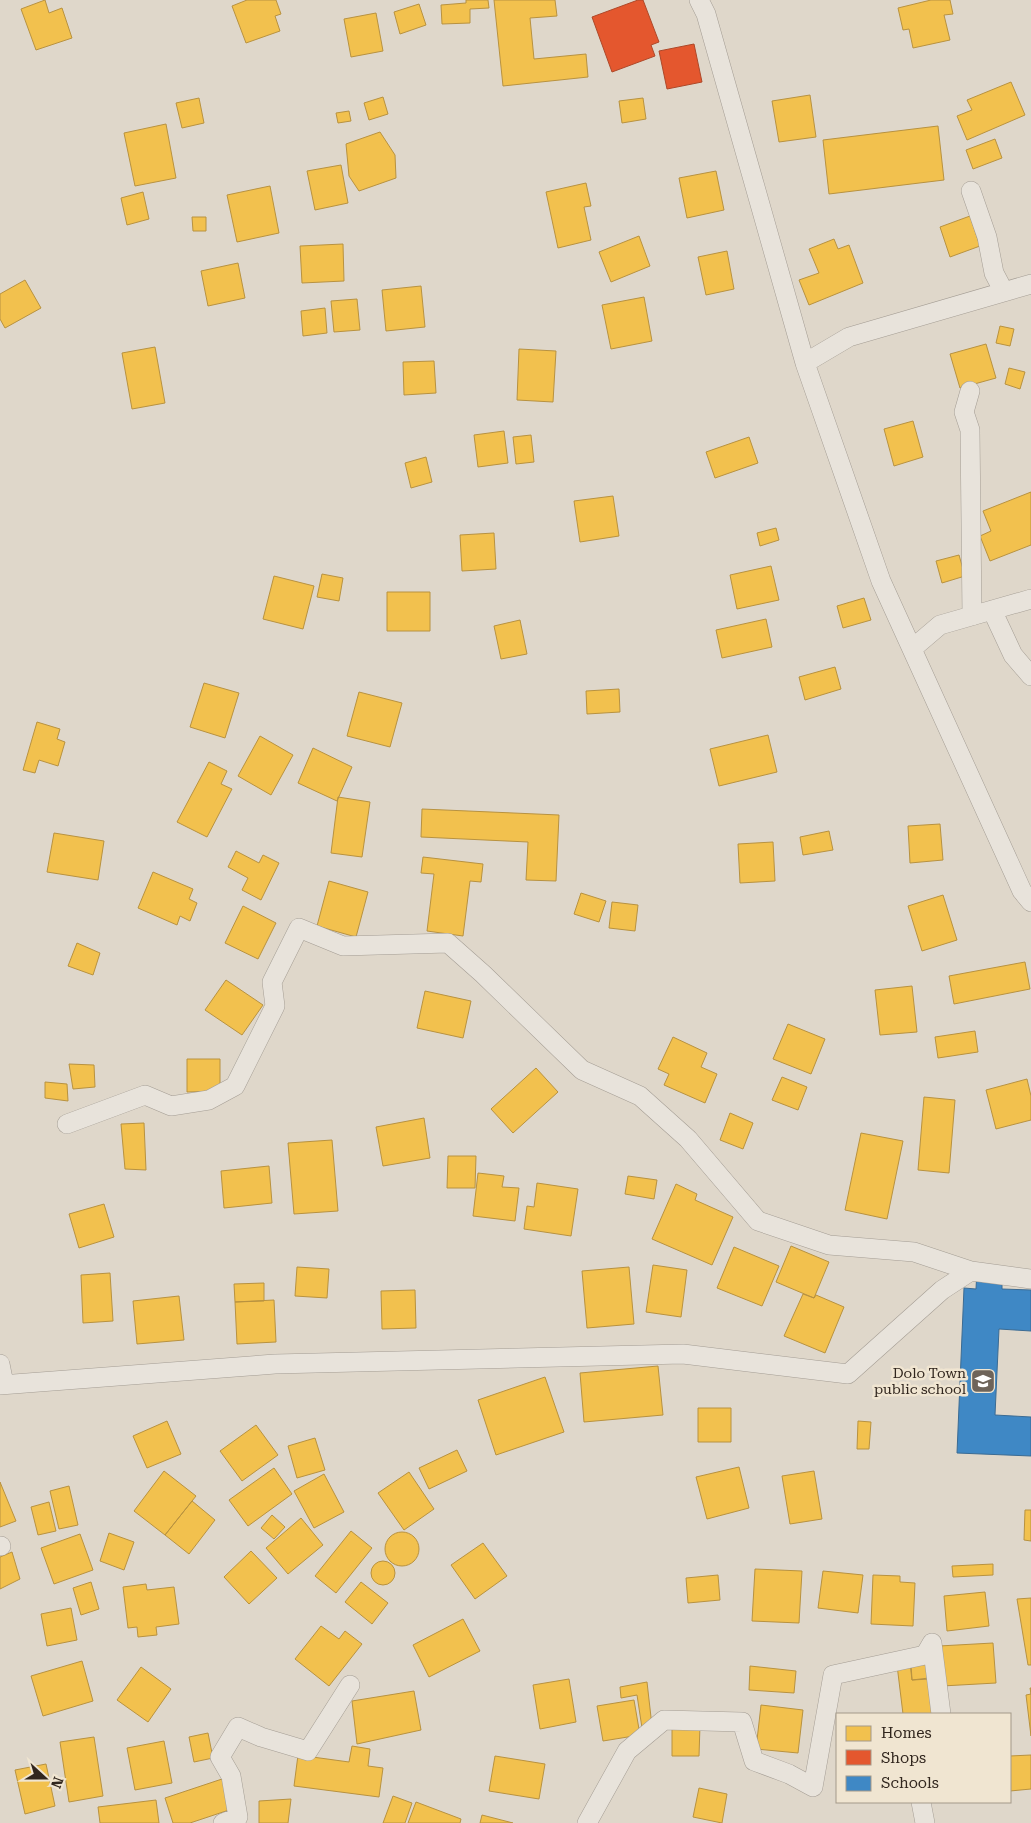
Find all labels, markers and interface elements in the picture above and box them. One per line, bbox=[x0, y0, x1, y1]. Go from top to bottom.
place label: Dolo Town public school bbox=[874, 1365, 967, 1397]
school or university icon: Dolo Town public school bbox=[970, 1368, 996, 1394]
legend bbox=[836, 1713, 1011, 1803]
text: Homes bbox=[881, 1724, 932, 1742]
text: Shops bbox=[881, 1749, 926, 1767]
north arrow bbox=[20, 1753, 70, 1803]
text: Schools bbox=[881, 1774, 939, 1792]
text: N bbox=[48, 1775, 67, 1791]

